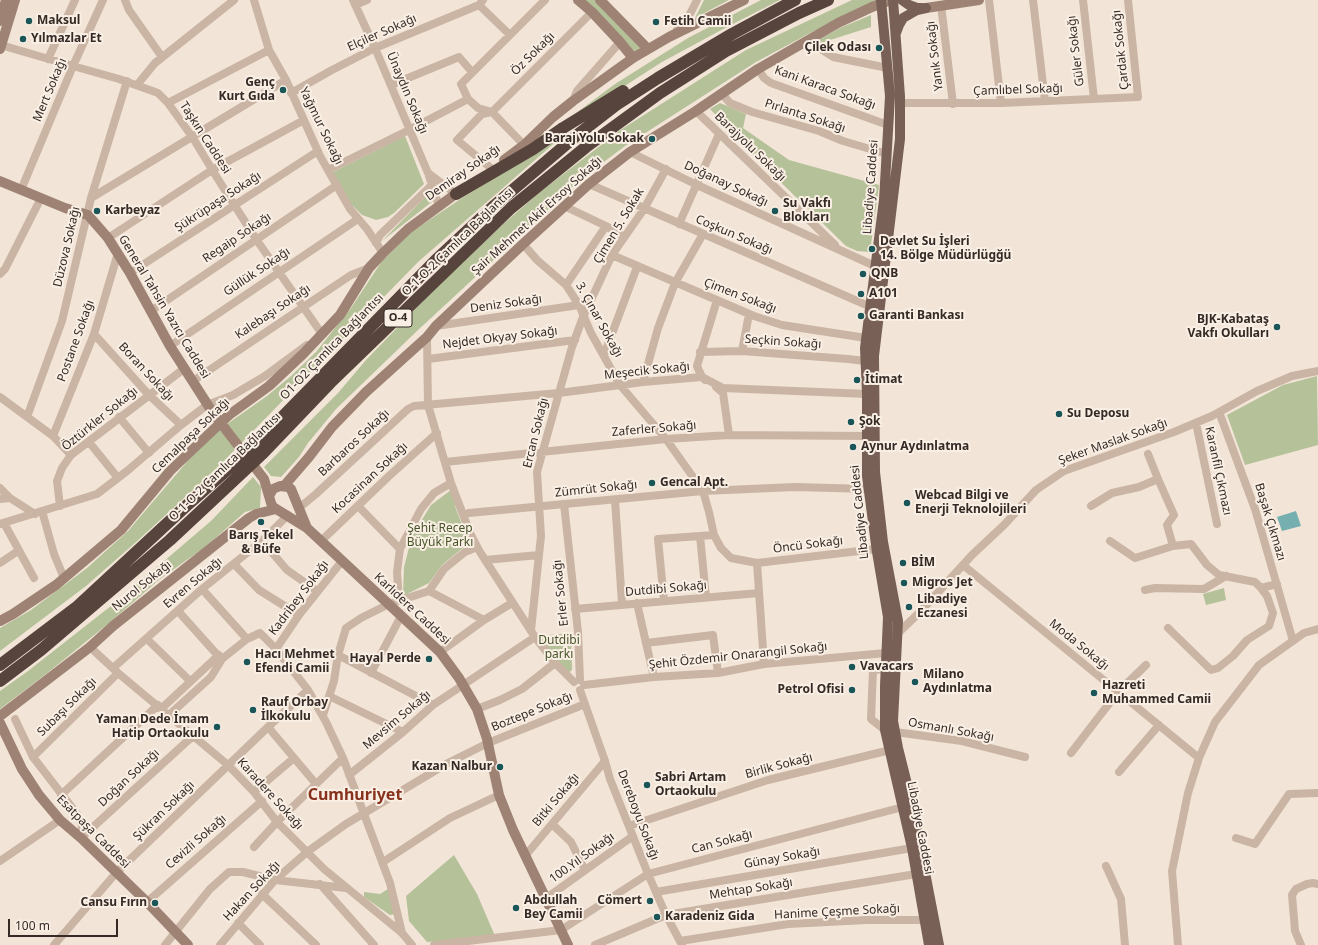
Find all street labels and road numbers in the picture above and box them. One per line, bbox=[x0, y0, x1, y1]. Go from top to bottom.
street label: Çardak Sokağı bbox=[1110, 9, 1132, 91]
street label: Elçiler Sokağı bbox=[345, 11, 419, 55]
street label: Güler Sokağı bbox=[1064, 15, 1088, 87]
street label: Yanık Sokağı bbox=[924, 20, 946, 92]
street label: Öz Sokağı bbox=[508, 29, 558, 79]
street label: Ünaydın Sokağı bbox=[383, 50, 431, 136]
street label: Mert Sokağı bbox=[30, 56, 70, 124]
street label: Kani Karaca Sokağı bbox=[773, 63, 877, 113]
street label: Çamlıbel Sokağı bbox=[973, 81, 1063, 99]
street label: Yağmur Sokağı bbox=[296, 85, 346, 167]
street label: Pırlanta Sokağı bbox=[763, 96, 847, 136]
street label: Taşkın Caddesi bbox=[176, 99, 234, 177]
street label: Barajyolu Sokağı bbox=[711, 109, 789, 185]
street label: Libadiye Caddesi bbox=[861, 139, 881, 235]
street label: Demiray Sokağı bbox=[423, 142, 503, 204]
street label: Şair Mehmet Akif Ersoy Sokağı bbox=[469, 154, 605, 278]
street label: Doğanay Sokağı bbox=[682, 158, 770, 210]
street label: Şükrüpaşa Sokağı bbox=[172, 169, 264, 235]
street label: O-1-O-2 Çamlıca Bağlantısı bbox=[399, 185, 517, 299]
street label: Çimen 5. Sokak bbox=[591, 186, 647, 266]
street label: Düzova Sokağı bbox=[51, 205, 83, 289]
street label: Regaip Sokağı bbox=[200, 210, 274, 266]
street label: Coşkun Sokağı bbox=[693, 212, 775, 258]
street label: General Tahsin Yazıcı Caddesi bbox=[115, 233, 213, 381]
street label: Güllük Sokağı bbox=[221, 245, 293, 299]
street label: Çimen Sokağı bbox=[702, 276, 778, 316]
street label: 3. Çınar Sokağı bbox=[572, 280, 626, 360]
street label: Kalebaşı Sokağı bbox=[233, 282, 313, 342]
street label: O1-O2 Çamlıca Bağlantısı bbox=[277, 291, 387, 403]
street label: Deniz Sokağı bbox=[469, 292, 543, 316]
street label: Postane Sokağı bbox=[55, 298, 97, 384]
road number: O-4 bbox=[384, 309, 412, 327]
street label: Nejdet Okyay Sokağı bbox=[442, 324, 558, 352]
street label: Seçkin Sokağı bbox=[744, 332, 822, 352]
street label: Boran Sokağı bbox=[115, 340, 177, 404]
street label: Meşecik Sokağı bbox=[603, 359, 691, 383]
street label: Öztürkler Sokağı bbox=[59, 384, 141, 454]
street label: Cemalpaşa Sokağı bbox=[149, 395, 233, 477]
street label: Ercan Sokağı bbox=[520, 396, 552, 470]
street label: Barbaros Sokağı bbox=[315, 406, 393, 480]
street label: O-1-O-2 Çamlıca Bağlantısı bbox=[166, 410, 284, 524]
street label: Şeker Maslak Sokağı bbox=[1057, 416, 1169, 468]
street label: Zaferler Sokağı bbox=[611, 418, 697, 440]
street label: Karanfil Çıkmazı bbox=[1202, 425, 1234, 517]
street label: Kocasinan Sokağı bbox=[329, 439, 411, 517]
street label: Libadiye Caddesi bbox=[848, 464, 872, 560]
street label: Zümrüt Sokağı bbox=[554, 478, 638, 500]
street label: Başak Çıkmazı bbox=[1251, 481, 1289, 563]
street label: Öncü Sokağı bbox=[772, 534, 844, 556]
street label: Evren Sokağı bbox=[161, 554, 225, 612]
street label: Nurol Sokağı bbox=[109, 558, 175, 614]
street label: Kadribey Sokağı bbox=[266, 558, 332, 638]
street label: Erler Sokağı bbox=[550, 559, 572, 627]
street label: Karlıdere Caddesi bbox=[371, 570, 453, 648]
street label: Dutdibi Sokağı bbox=[625, 578, 707, 600]
street label: Moda Sokağı bbox=[1046, 616, 1112, 674]
street label: Şehit Özdemir Onarangil Sokağı bbox=[648, 639, 828, 673]
street label: Subaşı Sokağı bbox=[34, 674, 100, 740]
street label: Mevsim Sokağı bbox=[360, 687, 434, 753]
street label: Boztepe Sokağı bbox=[489, 689, 575, 735]
street label: Osmanlı Sokağı bbox=[907, 715, 995, 745]
street label: Doğan Sokağı bbox=[96, 746, 162, 810]
street label: Birlik Sokağı bbox=[744, 750, 814, 782]
street label: Karadere Sokağı bbox=[234, 755, 306, 833]
street label: Dereboyu Sokağı bbox=[614, 768, 662, 862]
street label: Bitki Sokağı bbox=[529, 770, 583, 830]
street label: Şükran Sokağı bbox=[130, 778, 198, 844]
street label: Libadiye Caddesi bbox=[904, 780, 936, 876]
street label: Esatpaşa Caddesi bbox=[53, 792, 133, 872]
street label: Cevizli Sokağı bbox=[163, 812, 229, 872]
street label: Can Sokağı bbox=[690, 827, 754, 857]
street label: 100.Yıl Sokağı bbox=[547, 830, 617, 886]
street label: Günay Sokağı bbox=[743, 844, 821, 872]
street label: Hakan Sokağı bbox=[221, 858, 283, 924]
street label: Mehtap Sokağı bbox=[708, 875, 794, 903]
street label: Hanime Çeşme Sokağı bbox=[774, 902, 900, 922]

